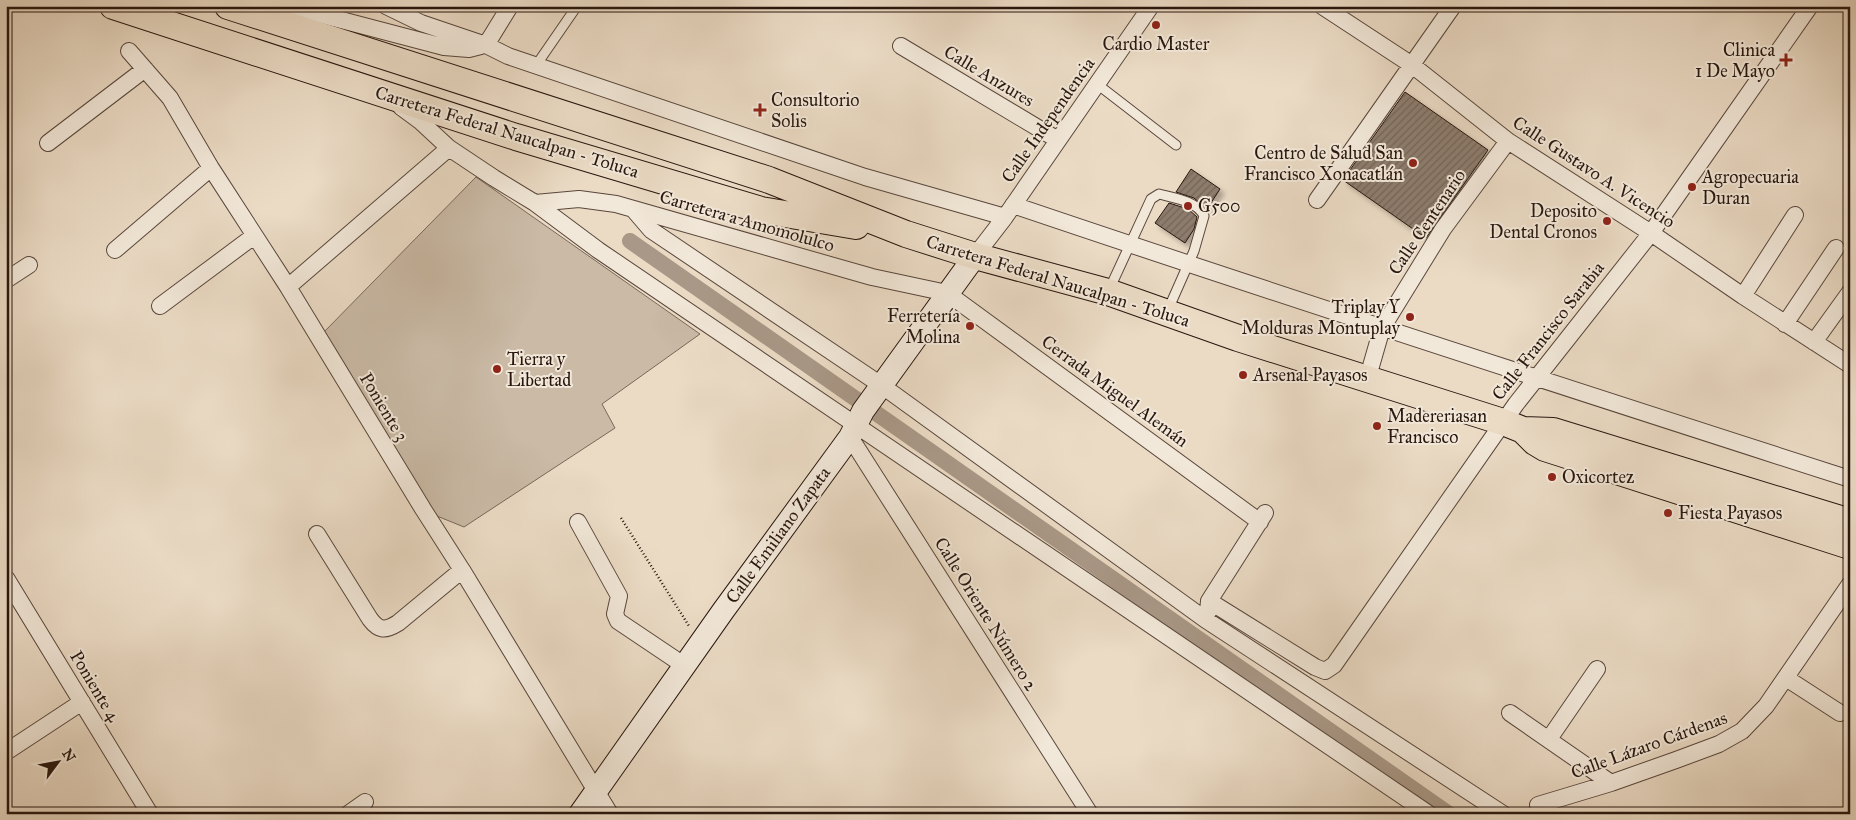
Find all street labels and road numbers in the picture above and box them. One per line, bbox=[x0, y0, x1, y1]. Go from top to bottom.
street label: Calle Anzures bbox=[940, 40, 1038, 112]
street label: Calle Independencia bbox=[997, 53, 1100, 187]
street label: Carretera Federal Naucalpan - Toluca bbox=[373, 81, 642, 183]
street label: Calle Gustavo A. Vicencio bbox=[1509, 111, 1679, 233]
street label: Calle Centenario bbox=[1384, 165, 1470, 279]
street label: Carretera a Amomolulco bbox=[657, 186, 837, 256]
street label: Carretera Federal Naucalpan - Toluca bbox=[924, 230, 1193, 332]
street label: Calle Francisco Sarabia bbox=[1487, 257, 1609, 405]
street label: Cerrada Miguel Alemán bbox=[1037, 330, 1193, 453]
street label: Poniente 3 bbox=[355, 369, 413, 445]
street label: Calle Emiliano Zapata bbox=[721, 462, 835, 608]
street label: Calle Oriente Número 2 bbox=[930, 533, 1042, 695]
street label: Poniente 4 bbox=[65, 647, 125, 726]
street label: Calle Lázaro Cárdenas bbox=[1568, 707, 1730, 783]

